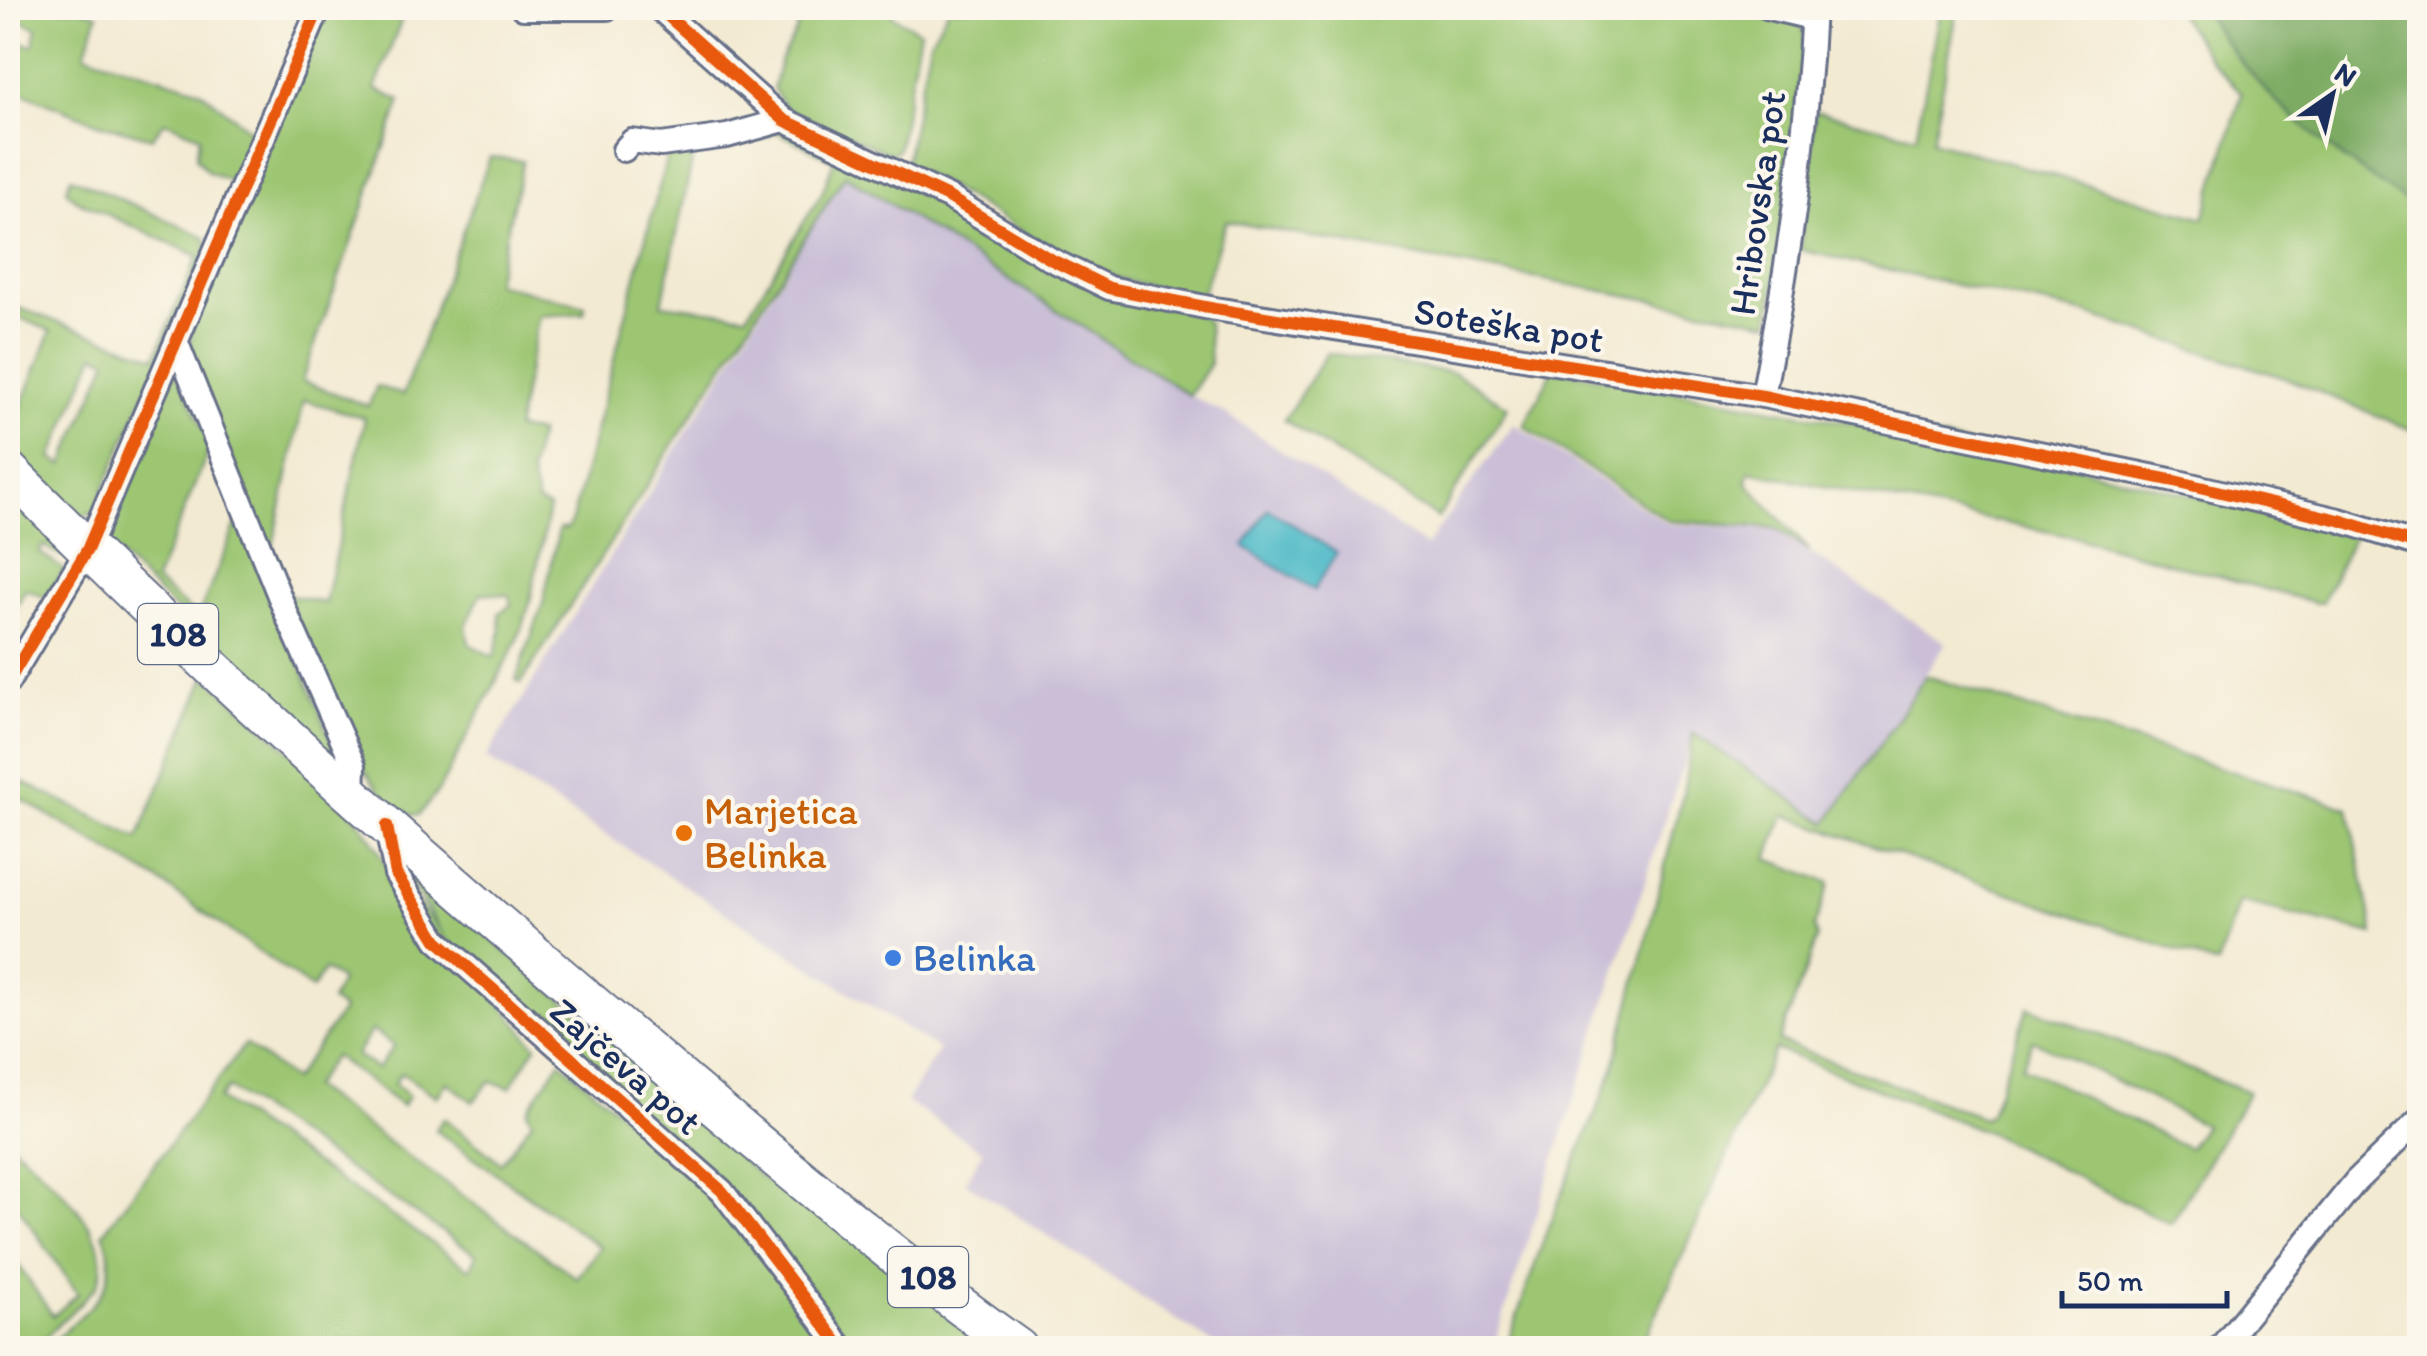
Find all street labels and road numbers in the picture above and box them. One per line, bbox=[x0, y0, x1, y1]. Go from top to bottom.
street label: Hribovska pot bbox=[1718, 88, 1796, 318]
street label: Soteška pot bbox=[1411, 287, 1607, 363]
road number: 108 bbox=[138, 604, 218, 664]
street label: Zajčeva pot bbox=[541, 988, 711, 1144]
road number: 108 bbox=[888, 1247, 968, 1307]

